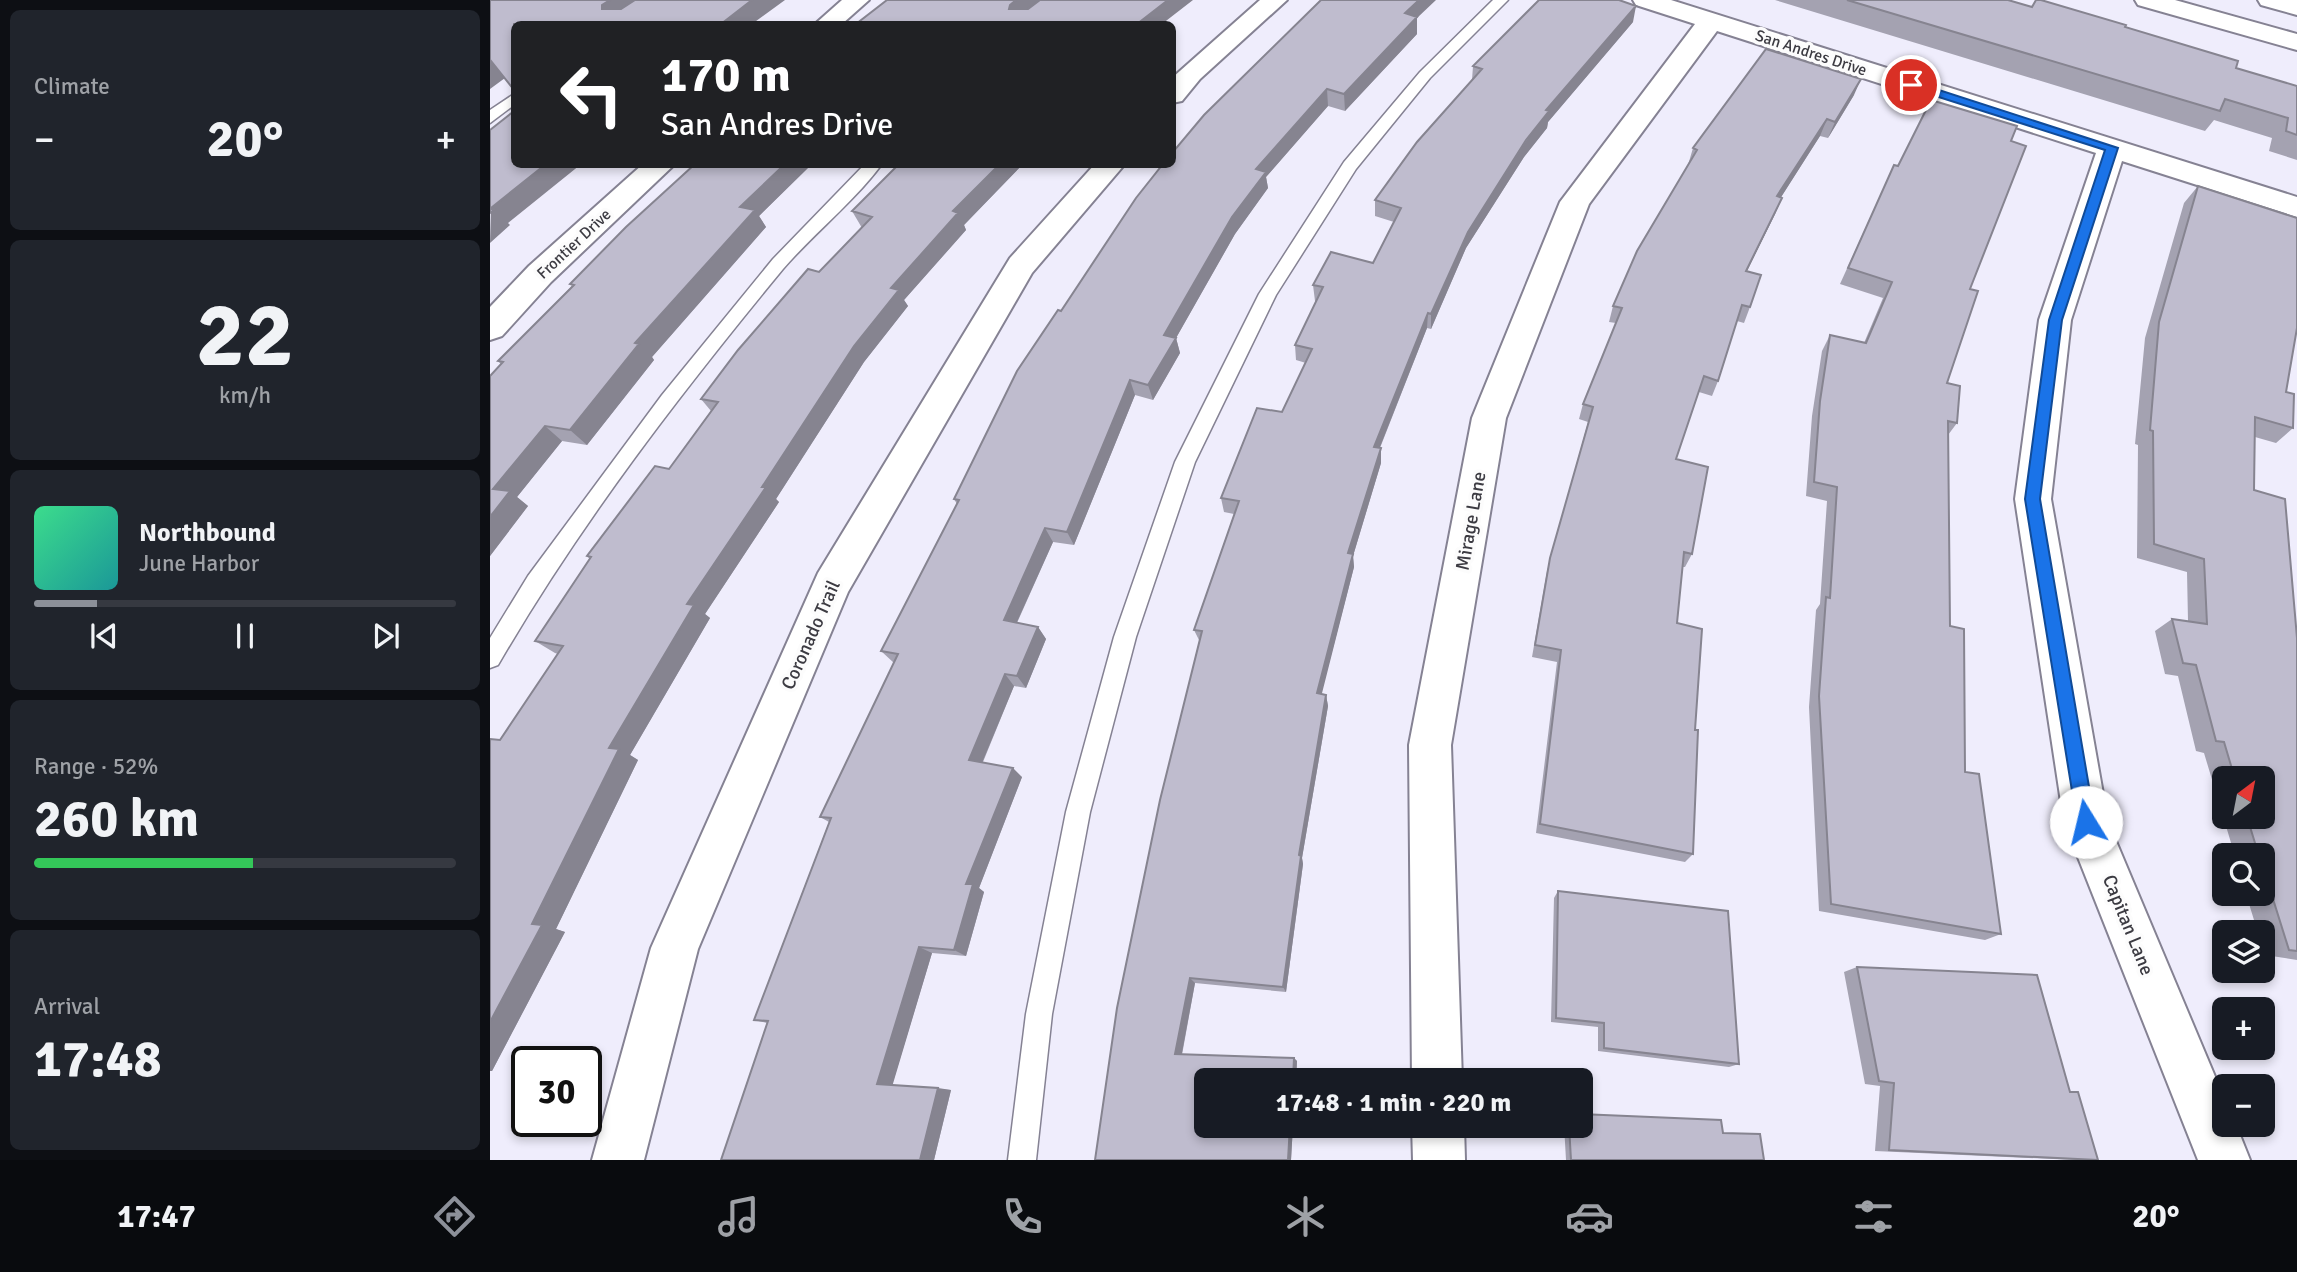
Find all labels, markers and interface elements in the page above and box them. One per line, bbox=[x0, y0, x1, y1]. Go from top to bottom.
street label: San Andres Drive bbox=[1753, 26, 1869, 80]
text: 170 m bbox=[661, 45, 791, 105]
icon: left bbox=[546, 49, 637, 140]
pin bbox=[1881, 55, 1941, 115]
icon: arrive bbox=[1892, 66, 1930, 104]
text: Climate bbox=[34, 72, 110, 101]
text: San Andres Drive bbox=[661, 105, 893, 144]
text: 20° bbox=[207, 107, 283, 171]
text: − bbox=[34, 116, 55, 163]
text: + bbox=[435, 116, 456, 163]
street label: Frontier Drive bbox=[533, 205, 615, 283]
text: 22 bbox=[196, 279, 294, 392]
text: km/h bbox=[219, 381, 271, 410]
street label: Mirage Lane bbox=[1451, 470, 1491, 572]
text: Northbound bbox=[139, 517, 276, 549]
text: June Harbor bbox=[139, 549, 259, 578]
street label: Coronado Trail bbox=[776, 576, 846, 694]
icon: previous bbox=[85, 617, 123, 655]
icon: pause bbox=[226, 617, 264, 655]
icon: next bbox=[367, 617, 405, 655]
text: Range · 52% bbox=[34, 752, 158, 781]
north arrow bbox=[2212, 766, 2275, 830]
map controls bbox=[2212, 766, 2275, 1137]
position arrow bbox=[2049, 785, 2123, 859]
text: 260 km bbox=[34, 787, 199, 851]
button: search bbox=[2212, 843, 2275, 906]
street label: Capitan Lane bbox=[2097, 871, 2159, 979]
button: layers bbox=[2212, 920, 2275, 983]
text: Arrival bbox=[34, 992, 100, 1021]
button: + bbox=[2212, 997, 2275, 1060]
text: 17:48 bbox=[34, 1027, 162, 1091]
speed limit sign: 30 bbox=[511, 1046, 602, 1137]
button: − bbox=[2212, 1074, 2275, 1137]
text: 17:48 · 1 min · 220 m bbox=[1276, 1087, 1511, 1119]
icon: directions bbox=[430, 1192, 479, 1241]
icon: music bbox=[714, 1192, 763, 1241]
icon: phone bbox=[998, 1192, 1047, 1241]
icon: climate bbox=[1281, 1192, 1330, 1241]
icon: car bbox=[1565, 1192, 1614, 1241]
icon: filters bbox=[1849, 1192, 1898, 1241]
text: 17:47 bbox=[117, 1197, 196, 1236]
text: 20° bbox=[2132, 1197, 2180, 1236]

